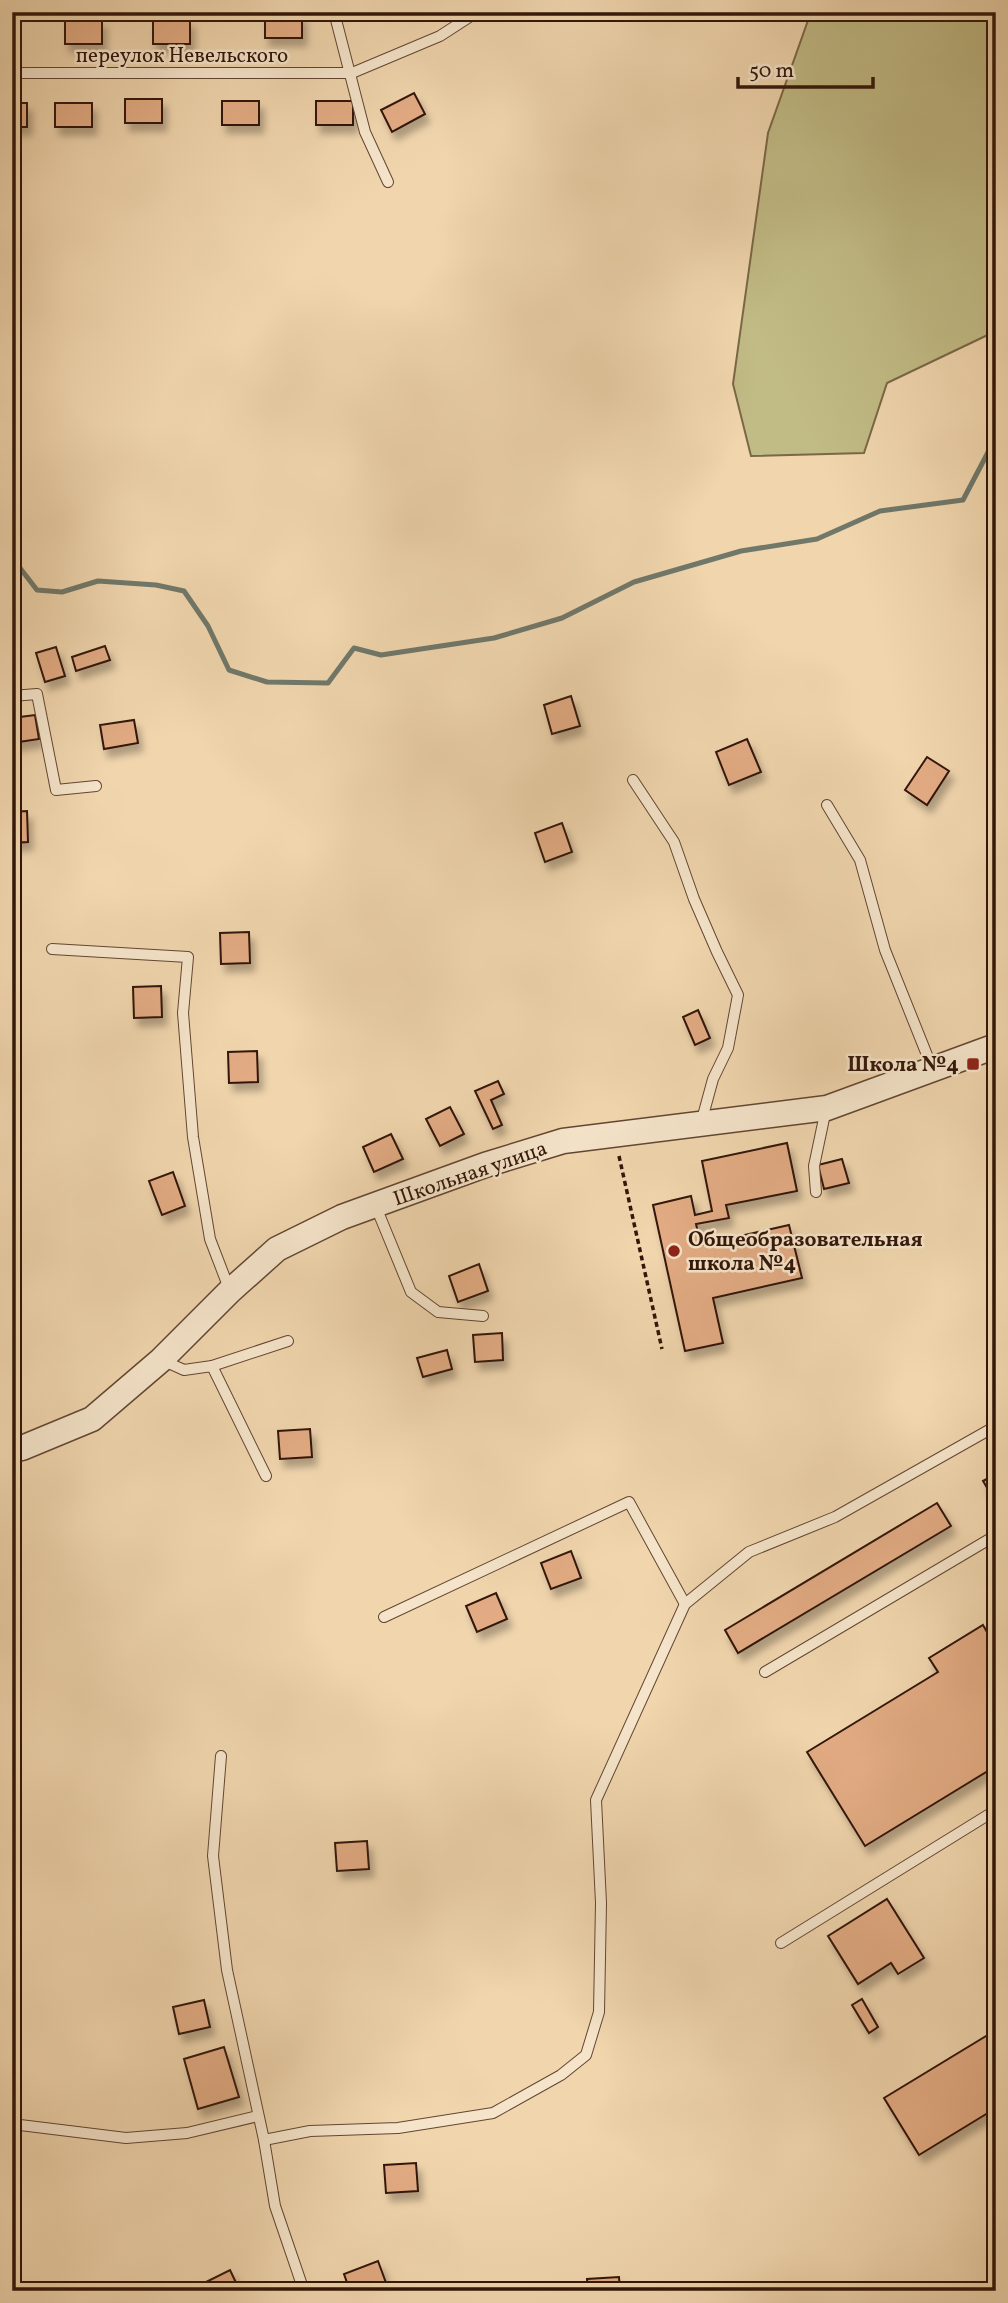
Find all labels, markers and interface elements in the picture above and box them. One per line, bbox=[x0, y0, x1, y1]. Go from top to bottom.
street label: переулок Невельского bbox=[76, 42, 288, 71]
scale bar bbox=[738, 46, 873, 90]
text: 50 m bbox=[749, 57, 794, 86]
place label: Школа №4 bbox=[847, 1051, 959, 1080]
marker: Школа №4 bbox=[965, 1056, 981, 1072]
street label: Школьная улица bbox=[390, 1134, 551, 1214]
place label: Общеобразовательная школа №4 bbox=[688, 1226, 923, 1279]
marker: Общеобразовательная школа №4 bbox=[666, 1243, 682, 1259]

